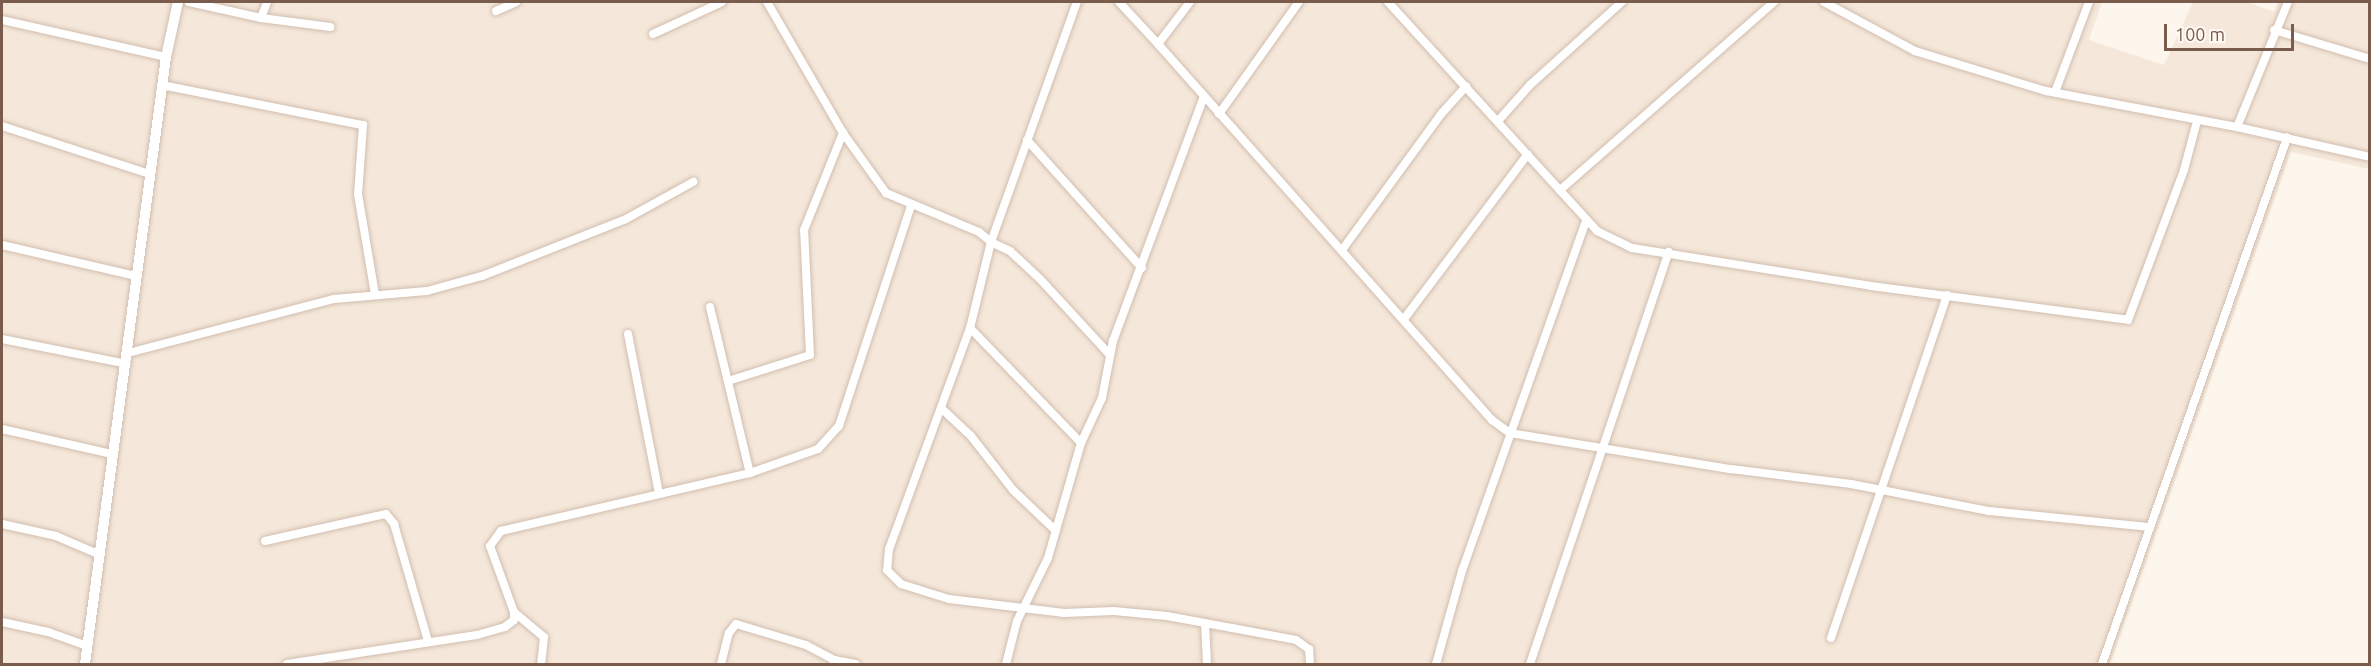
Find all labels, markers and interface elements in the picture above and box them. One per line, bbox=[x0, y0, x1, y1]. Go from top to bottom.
scale bar bbox=[2167, 12, 2298, 50]
text: 100 m bbox=[2175, 24, 2225, 44]

